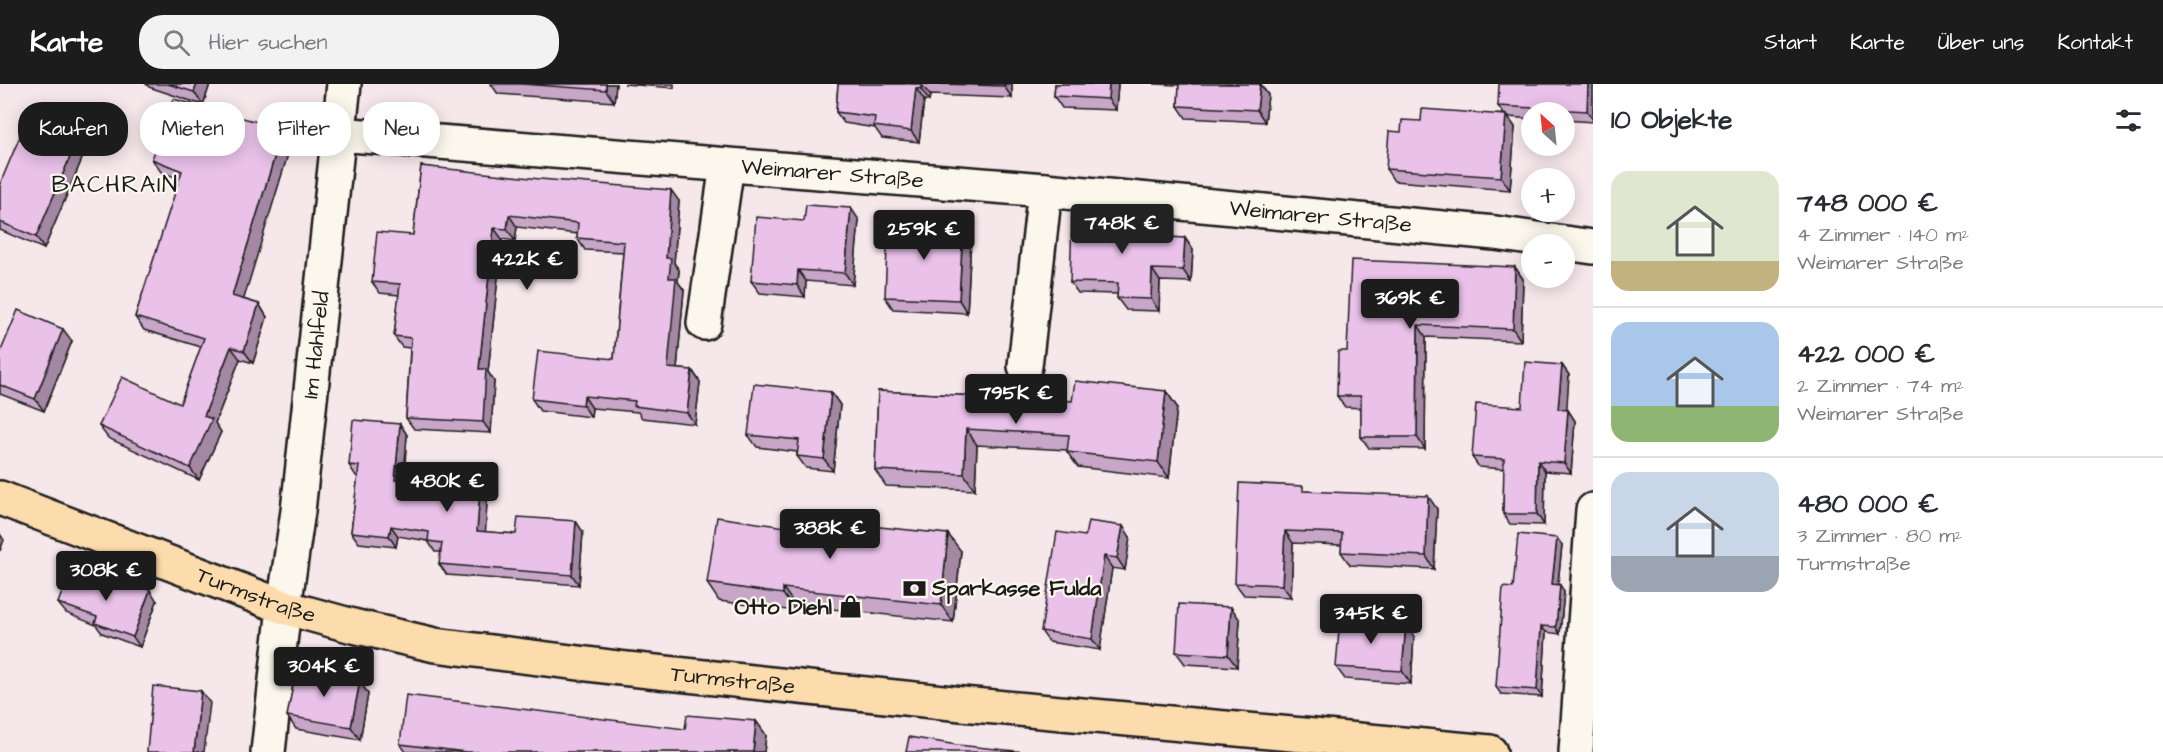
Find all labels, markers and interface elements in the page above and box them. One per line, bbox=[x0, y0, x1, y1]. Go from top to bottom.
search box bbox=[139, 15, 559, 69]
text: Karte bbox=[30, 23, 103, 62]
icon: search bbox=[160, 26, 193, 59]
text: Hier suchen bbox=[208, 27, 328, 58]
text: Start bbox=[1764, 28, 1817, 57]
text: Karte bbox=[1850, 28, 1905, 57]
text: Über uns bbox=[1938, 28, 2024, 57]
text: Kontakt bbox=[2057, 28, 2133, 57]
chip: Kaufen bbox=[18, 102, 128, 156]
chip: Mieten bbox=[140, 102, 245, 156]
chip: Filter bbox=[257, 102, 351, 156]
chip: Neu bbox=[363, 102, 440, 156]
north arrow bbox=[1521, 102, 1575, 156]
map controls bbox=[1521, 102, 1575, 288]
text: 10 Objekte bbox=[1611, 102, 1732, 138]
icon: filters bbox=[2112, 104, 2145, 137]
street label: Weimarer Straße bbox=[740, 150, 925, 196]
district label: BACHRAIN bbox=[51, 168, 179, 202]
button: + bbox=[1521, 168, 1575, 222]
text: 748 000 € bbox=[1797, 185, 1938, 221]
street label: Weimarer Straße bbox=[1228, 192, 1413, 240]
icon: home bbox=[1659, 195, 1731, 267]
pin: 748K € bbox=[1073, 204, 1171, 255]
text: 748K € bbox=[1085, 209, 1159, 237]
pin: 259K € bbox=[875, 210, 973, 261]
text: 259K € bbox=[887, 215, 961, 243]
text: 4 Zimmer · 140 m² bbox=[1797, 221, 1969, 249]
button: − bbox=[1521, 234, 1575, 288]
pin: 422K € bbox=[478, 240, 576, 291]
text: 422K € bbox=[491, 245, 563, 273]
text: Weimarer Straße bbox=[1797, 249, 1963, 277]
pin: 369K € bbox=[1361, 279, 1459, 330]
text: 369K € bbox=[1375, 284, 1445, 312]
street label: Im Hahlfeld bbox=[295, 290, 337, 400]
text: 422 000 € bbox=[1797, 336, 1935, 372]
icon: home bbox=[1659, 346, 1731, 418]
text: 2 Zimmer · 74 m² bbox=[1797, 372, 1964, 400]
pin: 795K € bbox=[967, 374, 1065, 425]
text: 795K € bbox=[979, 379, 1053, 407]
text: Weimarer Straße bbox=[1797, 400, 1963, 428]
pin: 480K € bbox=[398, 462, 496, 513]
text: 480K € bbox=[409, 467, 485, 495]
text: 480 000 € bbox=[1797, 486, 1939, 522]
icon: home bbox=[1659, 496, 1731, 568]
pin: 388K € bbox=[781, 509, 879, 560]
text: 388K € bbox=[794, 514, 866, 542]
text: 3 Zimmer · 80 m² bbox=[1797, 522, 1962, 550]
text: Turmstraße bbox=[1797, 550, 1911, 578]
pin: 308K € bbox=[57, 551, 155, 602]
text: 308K € bbox=[70, 556, 142, 584]
street label: Turmstraße bbox=[192, 559, 319, 631]
place label: Sparkasse Fulda bbox=[931, 573, 1102, 604]
bank icon: Sparkasse Fulda bbox=[901, 575, 927, 601]
place label: Otto Diehl bbox=[734, 592, 833, 623]
shop icon: Otto Diehl bbox=[837, 594, 863, 620]
pin: 345K € bbox=[1322, 594, 1420, 645]
text: 345K € bbox=[1334, 599, 1408, 627]
pin: 304K € bbox=[275, 647, 373, 698]
text: 304K € bbox=[288, 652, 360, 680]
street label: Turmstraße bbox=[669, 658, 797, 702]

